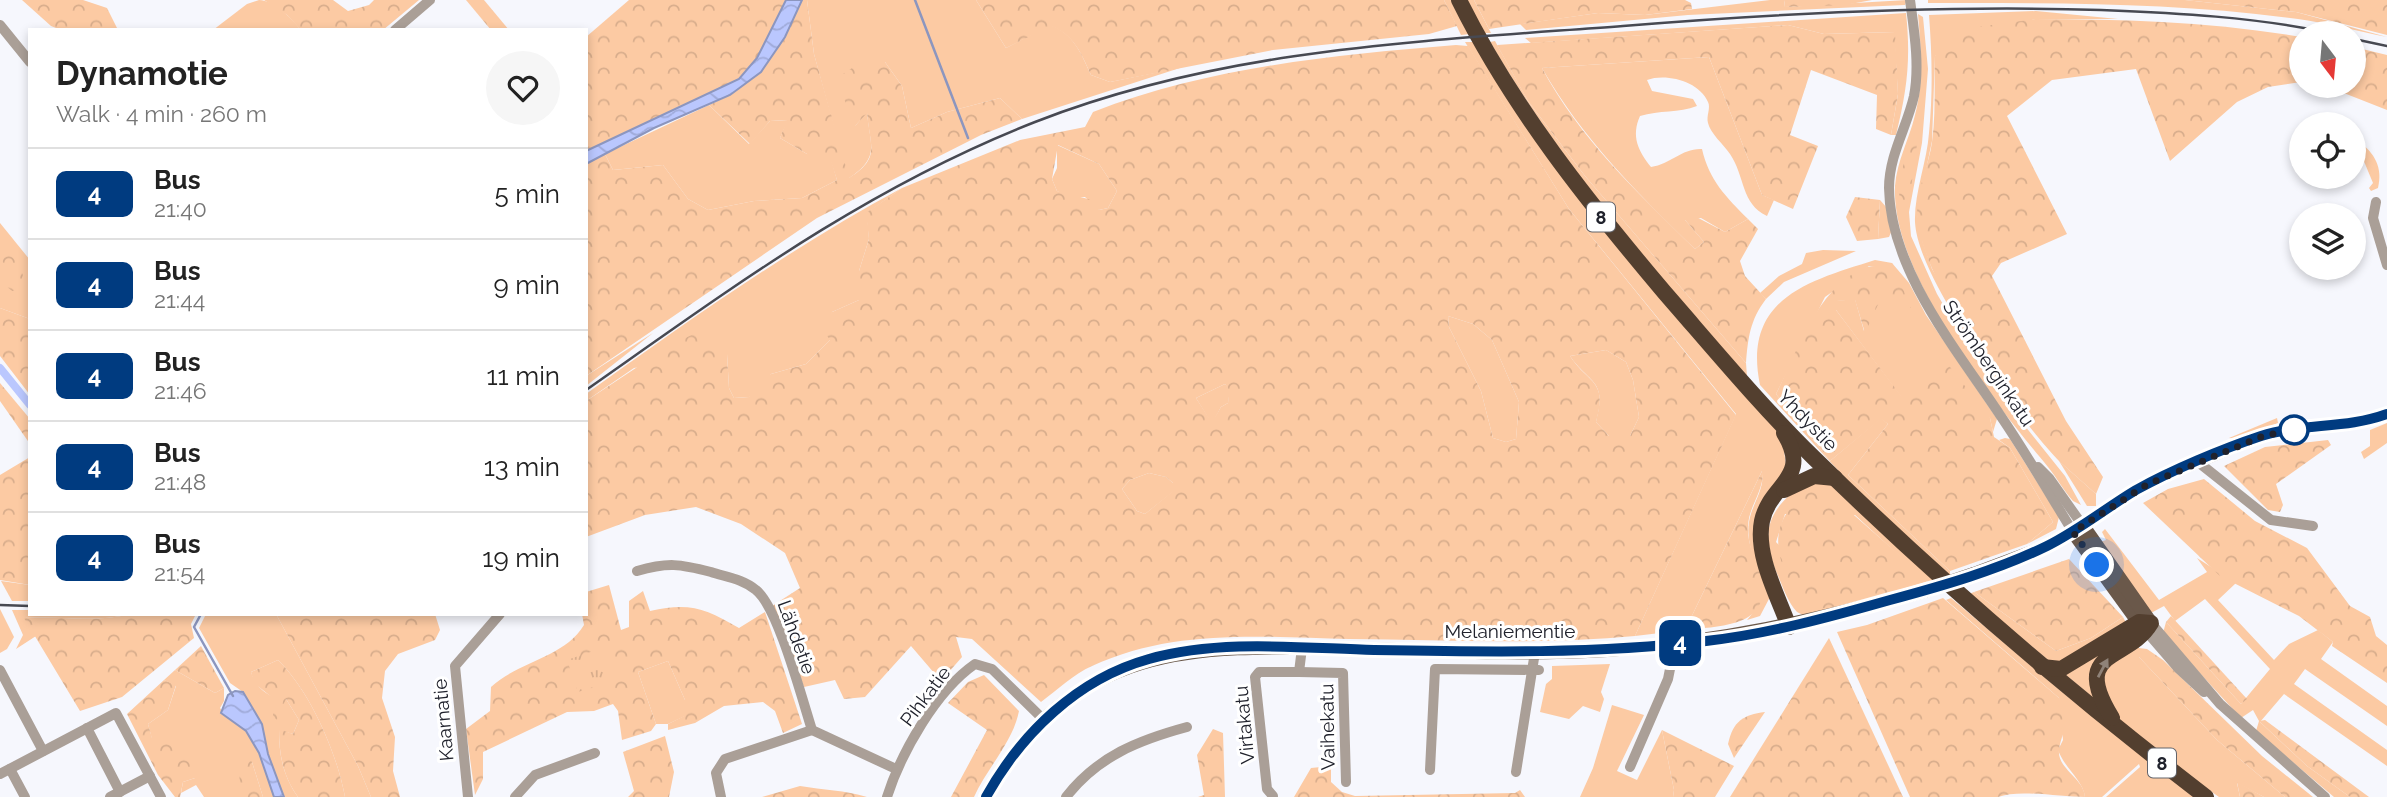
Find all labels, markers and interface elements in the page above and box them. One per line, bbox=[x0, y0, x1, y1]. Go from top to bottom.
north arrow bbox=[2289, 21, 2366, 98]
map controls bbox=[2289, 21, 2366, 280]
button: heart bbox=[486, 51, 560, 125]
text: Dynamotie bbox=[56, 54, 228, 93]
text: Walk · 4 min · 260 m bbox=[56, 100, 267, 127]
button: locate bbox=[2289, 112, 2366, 189]
text: Bus bbox=[154, 165, 201, 195]
text: 4 bbox=[88, 179, 101, 208]
text: 5 min bbox=[494, 179, 560, 209]
text: 21:40 bbox=[154, 195, 207, 222]
road number: 8 bbox=[1587, 202, 1615, 232]
button: layers bbox=[2289, 203, 2366, 280]
text: Bus bbox=[154, 256, 201, 286]
text: 4 bbox=[88, 270, 101, 299]
text: 9 min bbox=[493, 270, 560, 300]
text: 21:44 bbox=[154, 286, 205, 313]
street label: Strömberginkatu bbox=[1939, 296, 2039, 430]
text: Bus bbox=[154, 347, 201, 377]
text: 4 bbox=[88, 361, 101, 390]
text: 11 min bbox=[486, 361, 560, 391]
text: 21:46 bbox=[154, 377, 207, 404]
street label: Yhdystie bbox=[1774, 385, 1842, 455]
unlabelled marker bbox=[2279, 415, 2309, 445]
text: Bus bbox=[154, 438, 201, 468]
text: 4 bbox=[88, 452, 101, 481]
text: 13 min bbox=[484, 452, 560, 482]
text: 21:48 bbox=[154, 468, 206, 495]
text: Bus bbox=[154, 529, 201, 559]
text: 4 bbox=[88, 543, 101, 572]
text: 19 min bbox=[482, 543, 560, 573]
your location bbox=[2079, 547, 2114, 582]
text: 21:54 bbox=[154, 559, 205, 586]
street label: Lähdetie bbox=[773, 597, 821, 677]
street label: Melaniementie bbox=[1445, 620, 1575, 642]
line badge: 4 bbox=[1657, 620, 1703, 666]
text: 4 bbox=[1673, 628, 1687, 657]
one-way arrow bbox=[2096, 658, 2108, 678]
street label: Pihkatie bbox=[895, 662, 955, 730]
street label: Kaarnatie bbox=[428, 678, 458, 762]
street label: Vaihekatu bbox=[1315, 684, 1339, 770]
street label: Virtakatu bbox=[1230, 685, 1258, 765]
road number: 8 bbox=[2148, 748, 2176, 778]

